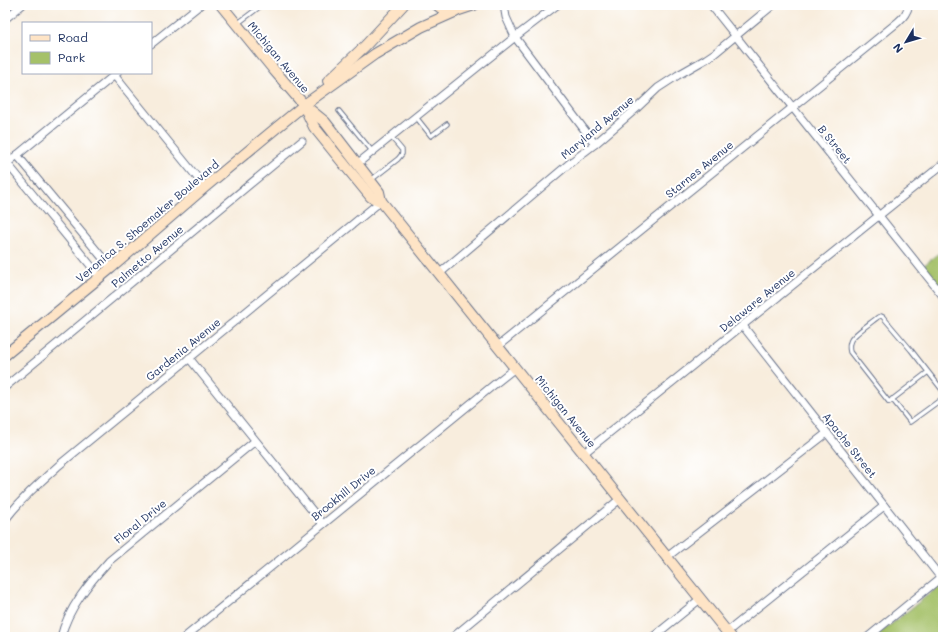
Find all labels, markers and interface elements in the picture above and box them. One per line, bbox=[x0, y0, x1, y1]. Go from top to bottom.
street label: Michigan Avenue bbox=[245, 18, 313, 96]
legend bbox=[22, 22, 152, 74]
north arrow bbox=[886, 22, 926, 62]
text: Road bbox=[58, 29, 88, 45]
text: N bbox=[889, 41, 906, 56]
text: Park bbox=[58, 49, 85, 65]
street label: Maryland Avenue bbox=[557, 92, 637, 162]
street label: B Street bbox=[815, 122, 855, 166]
street label: Starnes Avenue bbox=[662, 137, 736, 201]
street label: Veronica S. Shoemaker Boulevard bbox=[72, 157, 222, 285]
street label: Palmetto Avenue bbox=[108, 221, 186, 291]
street label: Delaware Avenue bbox=[716, 265, 798, 335]
street label: Gardenia Avenue bbox=[142, 314, 224, 384]
street label: Michigan Avenue bbox=[532, 372, 600, 450]
street label: Apache Street bbox=[820, 409, 880, 481]
street label: Brookhill Drive bbox=[308, 462, 379, 524]
street label: Floral Drive bbox=[111, 495, 169, 547]

